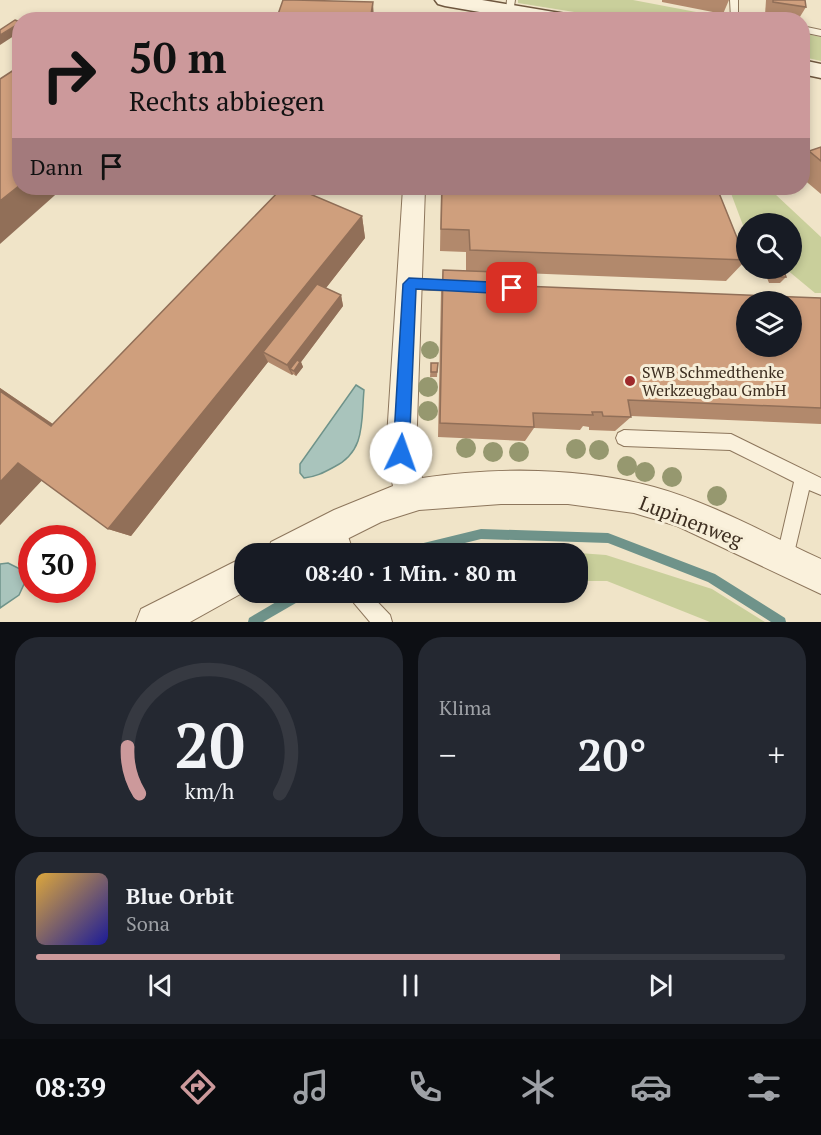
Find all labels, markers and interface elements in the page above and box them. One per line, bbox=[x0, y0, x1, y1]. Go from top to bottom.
text: 50 m bbox=[129, 29, 227, 85]
icon: right bbox=[30, 36, 108, 114]
text: Rechts abbiegen bbox=[129, 83, 325, 119]
icon: arrive bbox=[95, 150, 128, 183]
text: Dann bbox=[30, 152, 83, 181]
map controls bbox=[736, 213, 802, 357]
button: search bbox=[736, 213, 802, 279]
pin bbox=[486, 262, 537, 313]
icon: arrive bbox=[495, 271, 528, 304]
button: layers bbox=[736, 291, 802, 357]
place label: SWB Schmedthenke Werkzeugbau GmbH bbox=[642, 361, 787, 401]
marker: SWB Schmedthenke Werkzeugbau GmbH bbox=[623, 374, 637, 388]
position arrow bbox=[369, 421, 433, 485]
street label: Lupinenweg bbox=[636, 489, 747, 553]
speed limit sign: 30 bbox=[18, 525, 96, 603]
text: 08:40 · 1 Min. · 80 m bbox=[305, 558, 517, 587]
text: Klima bbox=[439, 694, 491, 721]
text: 20 bbox=[174, 703, 244, 786]
text: 20° bbox=[577, 724, 647, 784]
text: − bbox=[439, 733, 457, 776]
text: + bbox=[767, 733, 785, 776]
text: km/h bbox=[184, 777, 234, 805]
text: Blue Orbit bbox=[126, 881, 234, 910]
text: Sona bbox=[126, 910, 170, 937]
icon: previous bbox=[144, 969, 177, 1002]
icon: pause bbox=[394, 969, 427, 1002]
icon: next bbox=[644, 969, 677, 1002]
icon: directions bbox=[177, 1066, 219, 1108]
icon: music bbox=[290, 1066, 332, 1108]
icon: phone bbox=[404, 1066, 446, 1108]
icon: climate bbox=[517, 1066, 559, 1108]
icon: car bbox=[630, 1066, 672, 1108]
icon: filters bbox=[743, 1066, 785, 1108]
text: 08:39 bbox=[36, 1069, 106, 1105]

